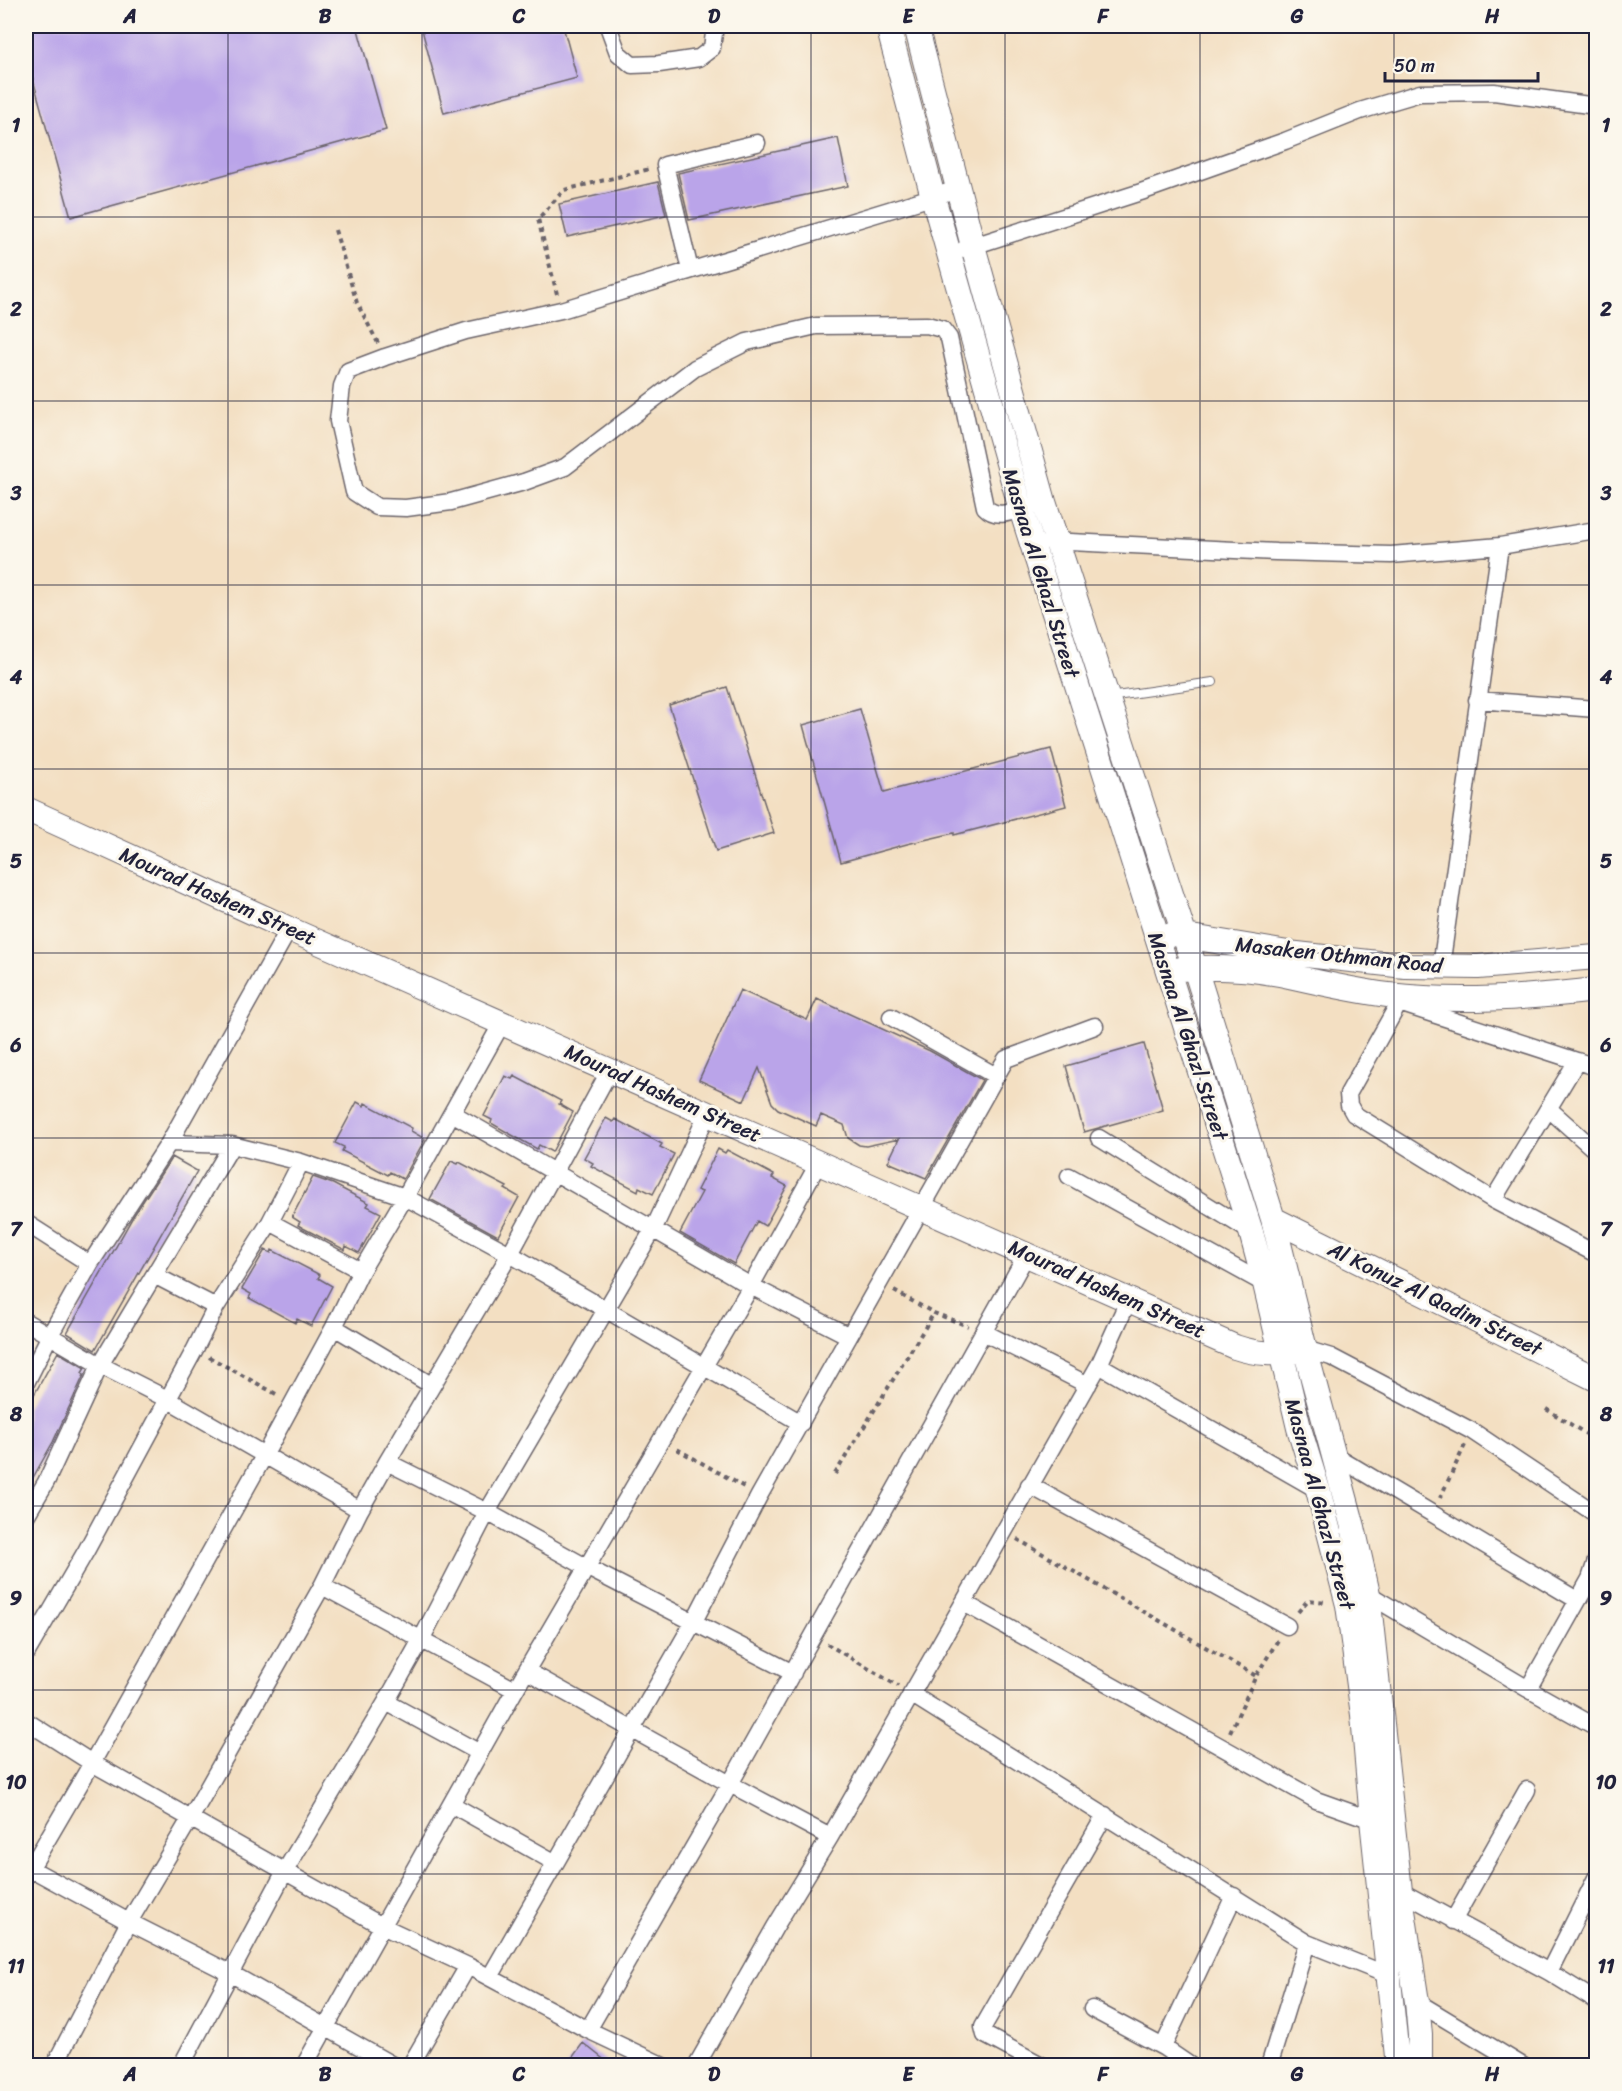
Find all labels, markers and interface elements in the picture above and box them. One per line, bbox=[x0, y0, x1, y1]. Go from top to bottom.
text: A bbox=[122, 0, 137, 34]
text: B bbox=[319, 0, 332, 34]
text: C bbox=[512, 0, 526, 34]
text: D bbox=[708, 0, 721, 34]
text: E bbox=[902, 0, 915, 34]
text: F bbox=[1097, 0, 1110, 34]
text: G bbox=[1290, 0, 1304, 34]
text: H bbox=[1484, 0, 1500, 34]
scale bar bbox=[1385, 45, 1538, 83]
text: 50 m bbox=[1394, 50, 1435, 82]
text: 1 bbox=[12, 108, 21, 143]
text: 1 bbox=[1602, 108, 1611, 143]
text: 2 bbox=[9, 292, 22, 327]
text: 2 bbox=[1599, 292, 1612, 327]
street label: Masnaa Al Ghazl Street bbox=[991, 463, 1091, 684]
text: 3 bbox=[10, 476, 22, 511]
text: 3 bbox=[1600, 476, 1612, 511]
text: 4 bbox=[9, 660, 23, 695]
text: 4 bbox=[1599, 660, 1613, 695]
street label: Mourad Hashem Street bbox=[113, 835, 323, 957]
text: 5 bbox=[10, 844, 22, 879]
text: 5 bbox=[1600, 844, 1612, 879]
street label: Masaken Othman Road bbox=[1233, 925, 1446, 985]
street label: Masnaa Al Ghazl Street bbox=[1136, 927, 1240, 1147]
text: 6 bbox=[9, 1028, 22, 1063]
text: 6 bbox=[1599, 1028, 1612, 1063]
street label: Mourad Hashem Street bbox=[558, 1032, 768, 1154]
text: 7 bbox=[10, 1212, 23, 1247]
text: 7 bbox=[1600, 1212, 1613, 1247]
street label: Mourad Hashem Street bbox=[1002, 1228, 1212, 1350]
street label: Al Konuz Al Qadim Street bbox=[1320, 1230, 1550, 1368]
street label: Masnaa Al Ghazl Street bbox=[1274, 1394, 1367, 1615]
text: 8 bbox=[9, 1397, 23, 1432]
text: 8 bbox=[1599, 1397, 1613, 1432]
text: 9 bbox=[10, 1581, 22, 1616]
text: 9 bbox=[1600, 1581, 1612, 1616]
text: 10 bbox=[5, 1765, 27, 1800]
text: 10 bbox=[1595, 1765, 1617, 1800]
text: 11 bbox=[7, 1949, 25, 1984]
text: 11 bbox=[1597, 1949, 1615, 1984]
text: A bbox=[122, 2057, 137, 2091]
text: B bbox=[319, 2057, 332, 2091]
text: C bbox=[512, 2057, 526, 2091]
text: D bbox=[708, 2057, 721, 2091]
text: E bbox=[902, 2057, 915, 2091]
text: F bbox=[1097, 2057, 1110, 2091]
text: G bbox=[1290, 2057, 1304, 2091]
text: H bbox=[1484, 2057, 1500, 2091]

